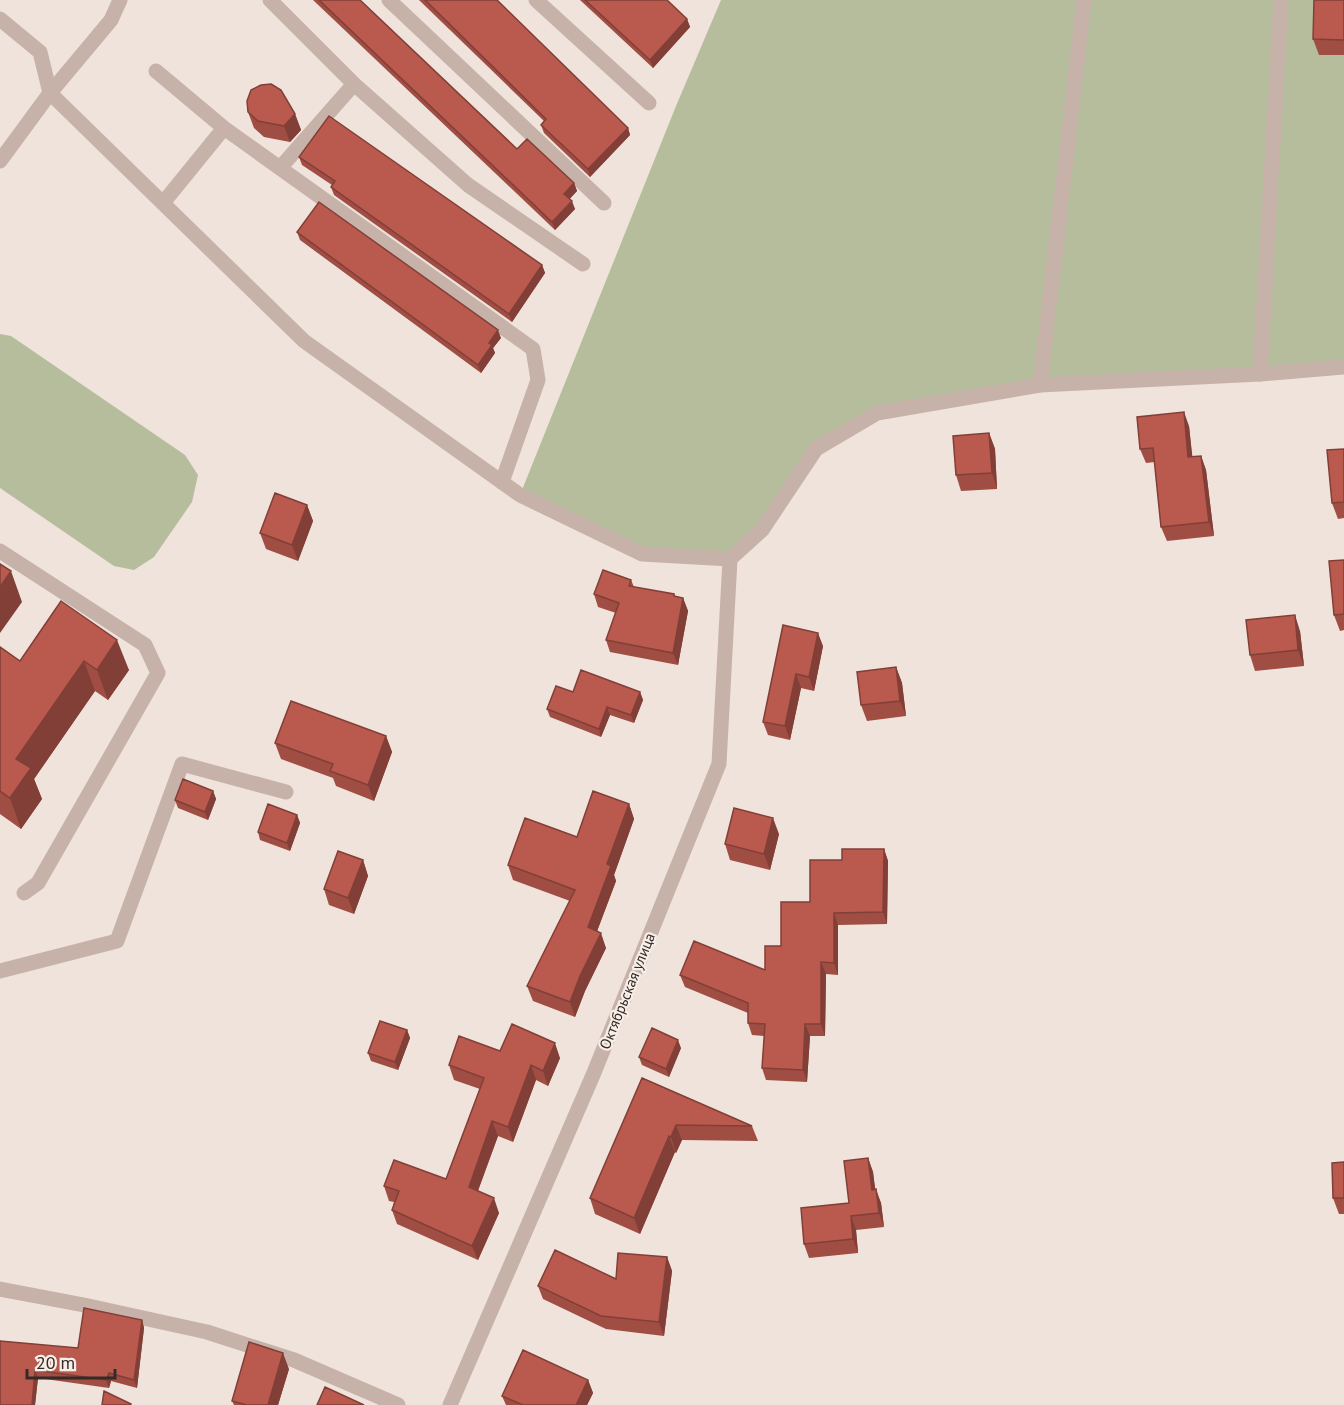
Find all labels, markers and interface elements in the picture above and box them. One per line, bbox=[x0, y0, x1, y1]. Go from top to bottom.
street label: Октябрьская улица bbox=[595, 930, 659, 1052]
scale bar bbox=[27, 1342, 116, 1380]
text: 20 m bbox=[36, 1351, 75, 1374]

